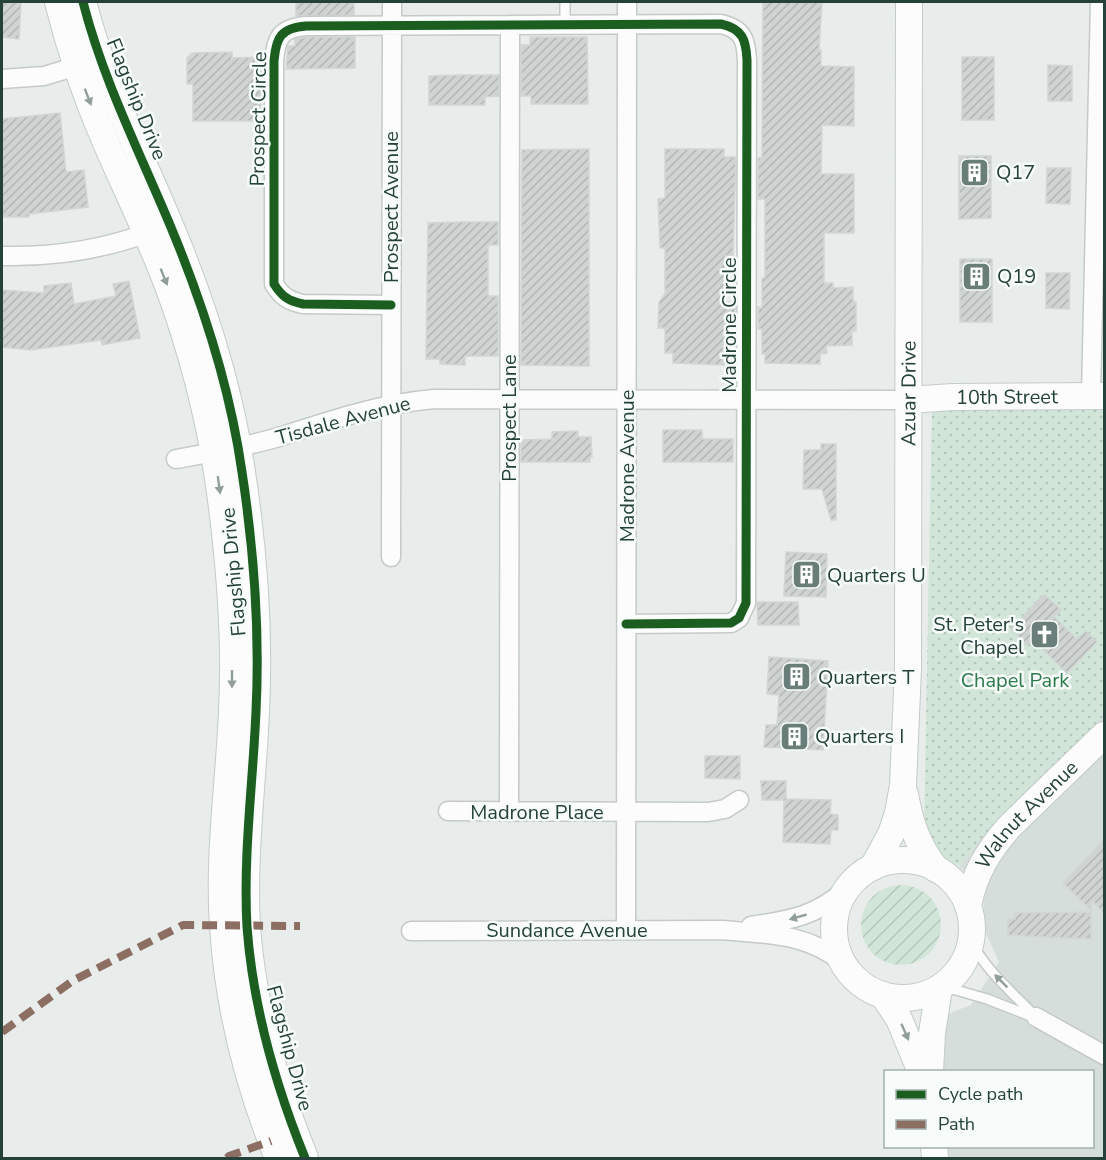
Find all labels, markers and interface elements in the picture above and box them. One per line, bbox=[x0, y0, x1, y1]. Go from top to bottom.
street label: Flagship Drive bbox=[100, 34, 173, 164]
street label: Prospect Circle bbox=[244, 51, 273, 187]
one-way arrow bbox=[83, 89, 93, 107]
street label: Prospect Avenue bbox=[378, 131, 405, 283]
building icon: Q17 bbox=[959, 156, 991, 188]
place label: Q17 bbox=[996, 159, 1035, 186]
street label: Madrone Circle bbox=[716, 257, 743, 393]
building icon: Q19 bbox=[960, 260, 992, 292]
place label: Q19 bbox=[997, 263, 1036, 290]
one-way arrow bbox=[159, 268, 169, 286]
street label: Azuar Drive bbox=[895, 341, 922, 446]
street label: Prospect Lane bbox=[496, 354, 523, 482]
street label: 10th Street bbox=[956, 383, 1059, 411]
street label: Tisdale Avenue bbox=[273, 390, 413, 451]
street label: Madrone Avenue bbox=[614, 390, 641, 542]
one-way arrow bbox=[214, 476, 223, 495]
street label: Flagship Drive bbox=[214, 506, 253, 637]
building icon: Quarters U bbox=[790, 559, 822, 591]
place label: Quarters U bbox=[827, 562, 926, 589]
place label: St. Peter's Chapel bbox=[933, 611, 1024, 661]
church icon: St. Peter's Chapel bbox=[1029, 619, 1061, 651]
building icon: Quarters T bbox=[781, 661, 813, 693]
place label: Quarters T bbox=[818, 664, 914, 691]
park label: Chapel Park bbox=[961, 667, 1070, 694]
one-way arrow bbox=[228, 670, 237, 689]
building icon: Quarters I bbox=[778, 720, 810, 752]
place label: Quarters I bbox=[815, 723, 904, 750]
street label: Walnut Avenue bbox=[969, 754, 1084, 874]
street label: Madrone Place bbox=[470, 799, 604, 826]
one-way arrow bbox=[789, 913, 807, 922]
street label: Sundance Avenue bbox=[486, 917, 648, 944]
one-way arrow bbox=[993, 974, 1008, 988]
street label: Flagship Drive bbox=[260, 982, 319, 1114]
one-way arrow bbox=[900, 1023, 910, 1041]
legend bbox=[884, 1070, 1094, 1148]
text: Cycle path bbox=[938, 1082, 1023, 1106]
text: Path bbox=[938, 1112, 975, 1136]

